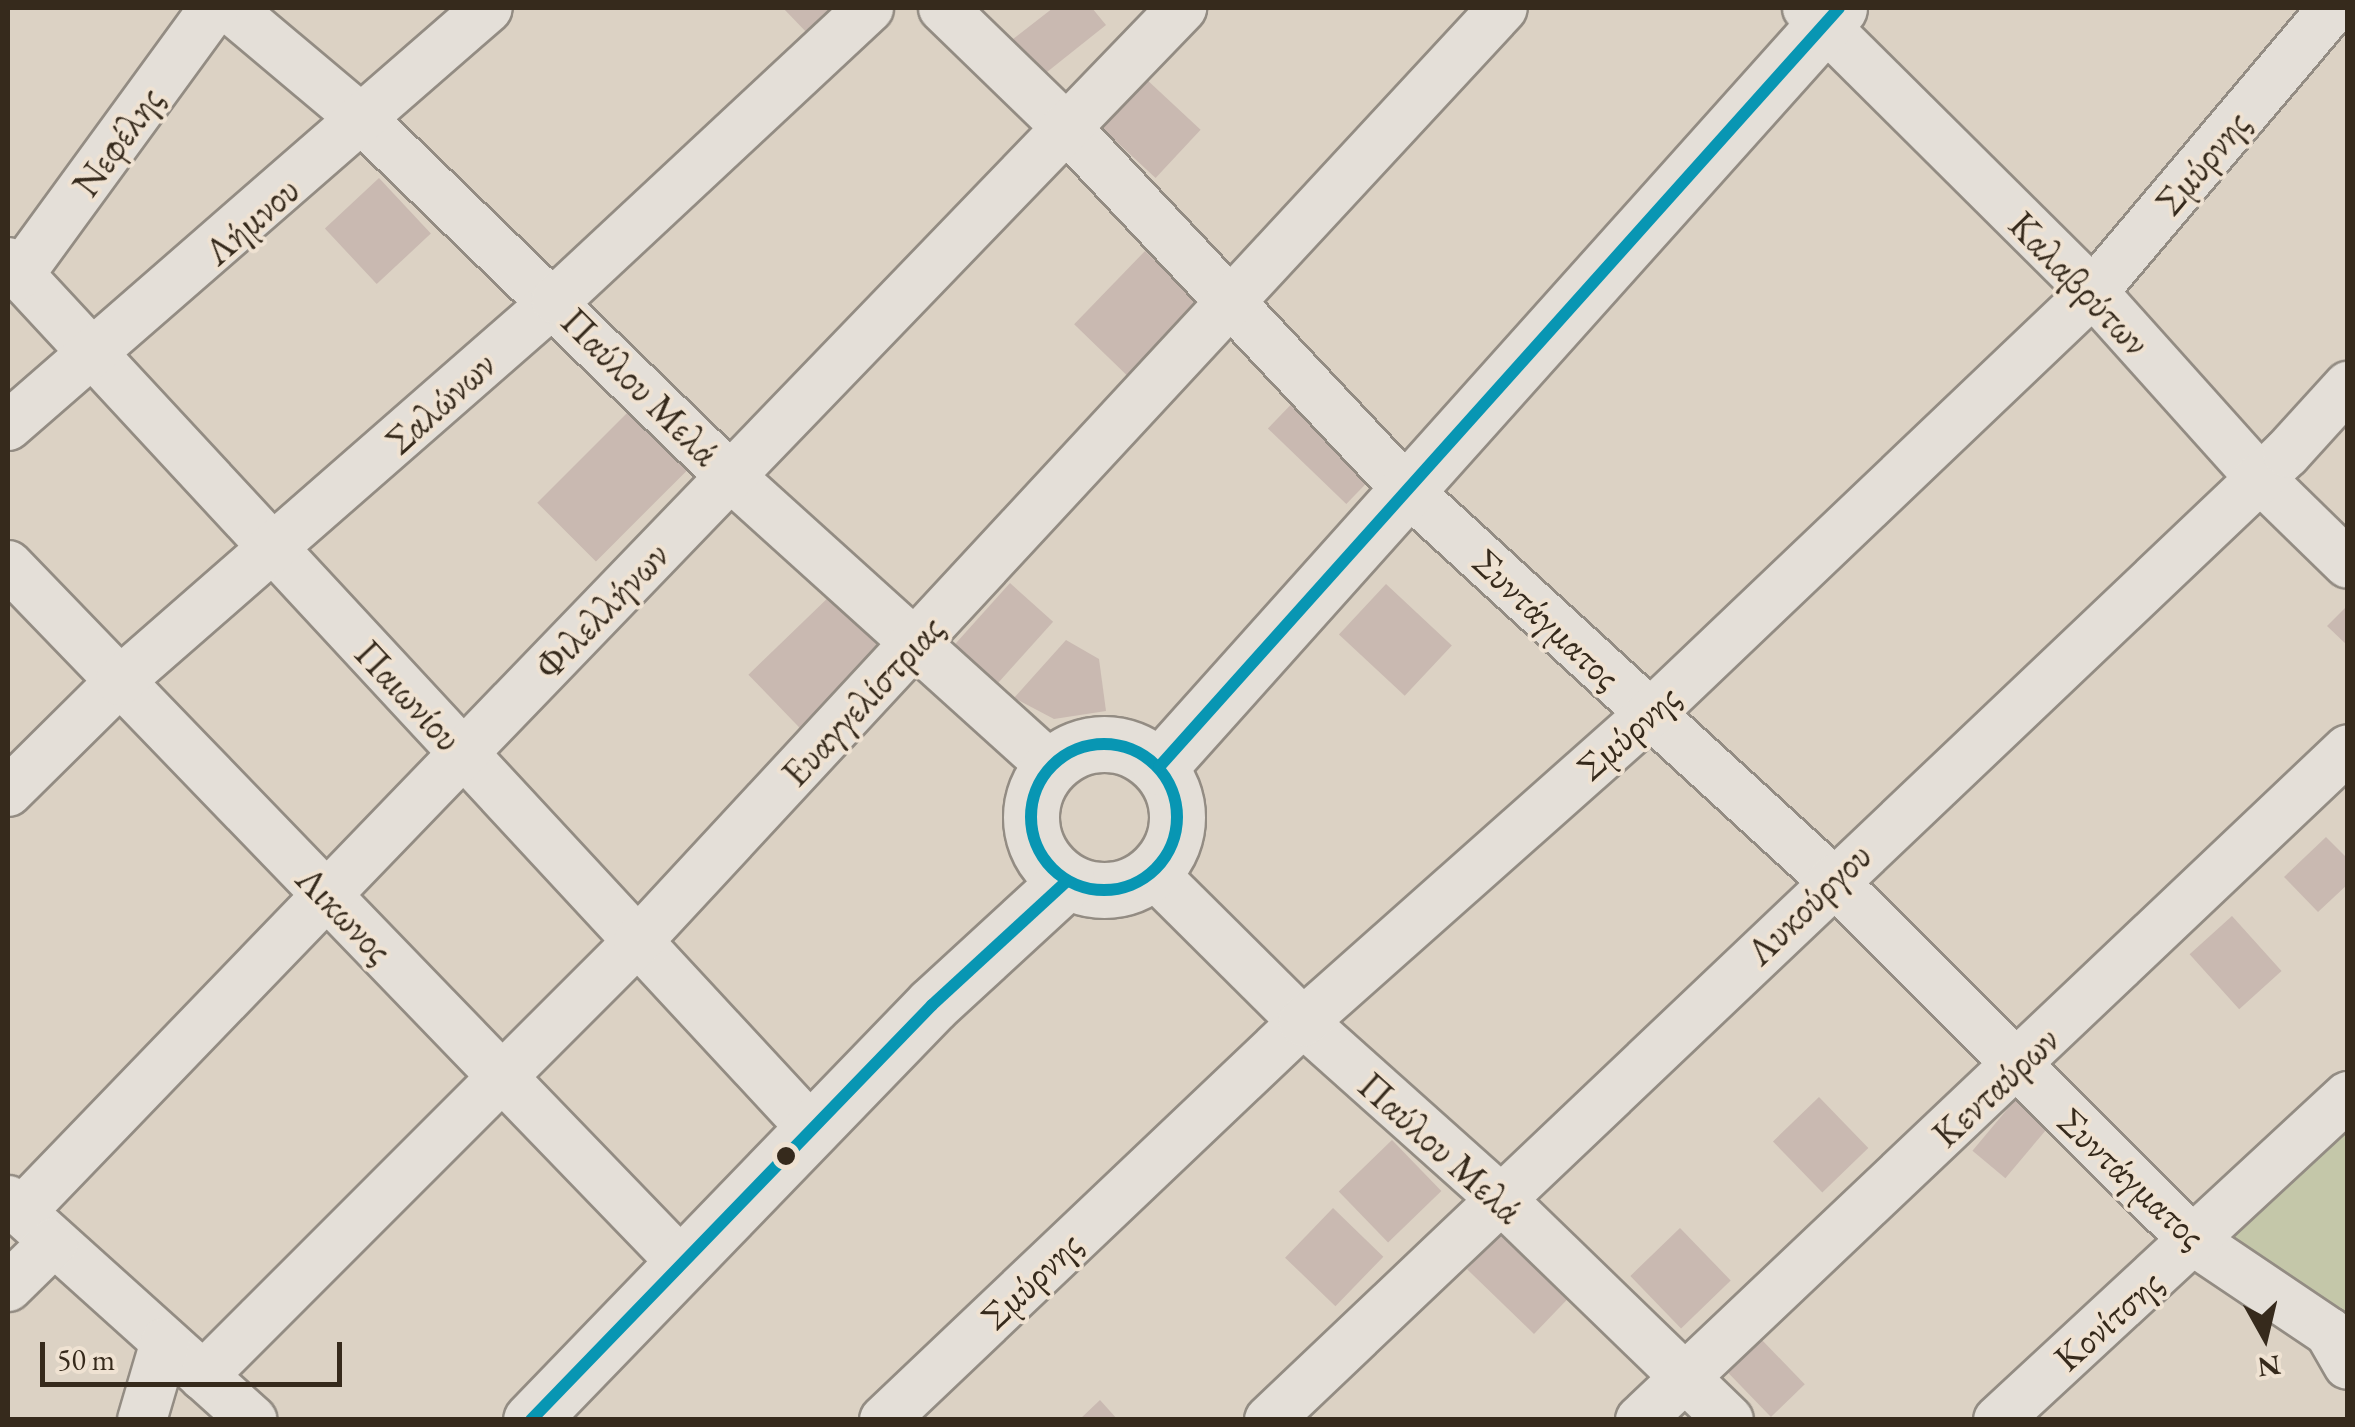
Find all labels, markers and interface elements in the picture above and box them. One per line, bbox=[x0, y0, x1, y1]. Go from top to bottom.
street label: Νεφέλης bbox=[62, 77, 172, 205]
street label: Σμύρνης bbox=[2145, 101, 2259, 223]
street label: Λήμνου bbox=[194, 166, 308, 274]
street label: Καλαβρύτων bbox=[2000, 202, 2160, 364]
street label: Παύλου Μελά bbox=[553, 298, 729, 474]
street label: Σαλώνων bbox=[376, 341, 504, 463]
street label: Φιλελλήνων bbox=[524, 532, 678, 688]
street label: Συντάγματος bbox=[1464, 539, 1630, 699]
street label: Ευαγγελίστριας bbox=[771, 605, 953, 795]
street label: Παιωνίου bbox=[346, 630, 472, 760]
street label: Σμύρνης bbox=[1567, 674, 1689, 790]
street label: Λυκούργου bbox=[1736, 832, 1880, 974]
street label: Λικωνος bbox=[288, 856, 402, 972]
street label: Κενταύρων bbox=[1922, 1016, 2068, 1156]
street label: Παύλου Μελά bbox=[1350, 1062, 1532, 1232]
street label: Συντάγματος bbox=[2049, 1098, 2215, 1258]
unlabelled marker bbox=[776, 1146, 796, 1166]
street label: Σμύρνης bbox=[971, 1221, 1091, 1339]
street label: Κονίτσης bbox=[2044, 1260, 2172, 1380]
north arrow bbox=[2215, 1287, 2315, 1387]
scale bar bbox=[45, 1322, 348, 1384]
text: 50 m bbox=[57, 1340, 115, 1379]
text: N bbox=[2255, 1347, 2283, 1386]

